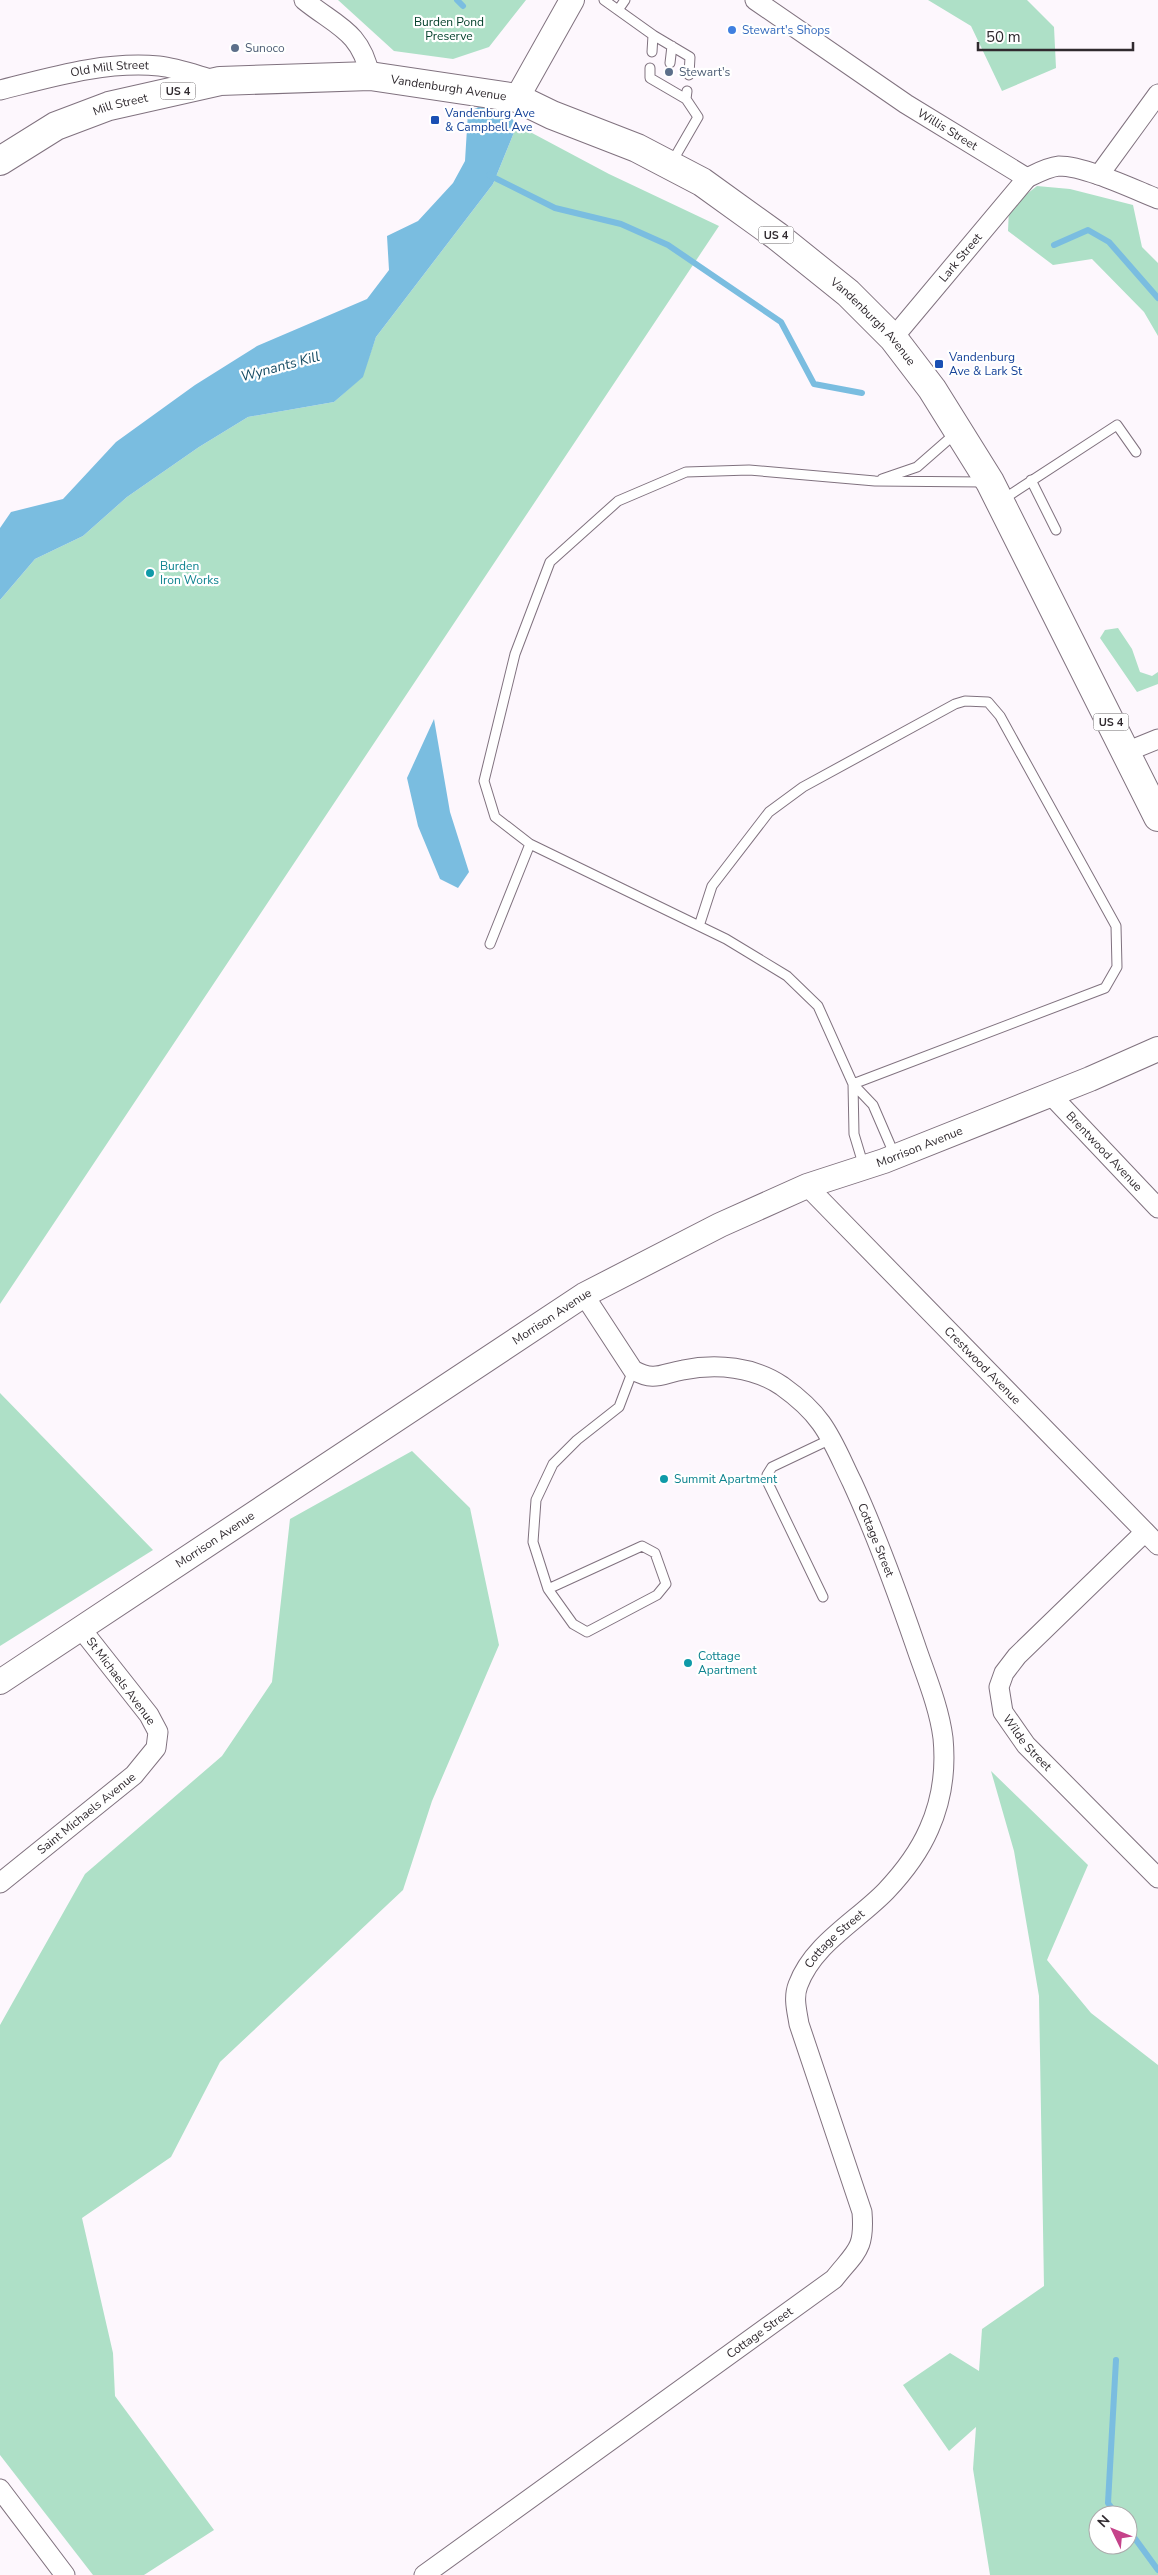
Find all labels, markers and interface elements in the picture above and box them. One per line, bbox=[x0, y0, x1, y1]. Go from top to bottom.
park label: Burden Pond Preserve bbox=[414, 14, 484, 44]
scale bar bbox=[978, 20, 1133, 52]
place label: Stewart's Shops bbox=[742, 22, 830, 38]
marker: Stewart's Shops bbox=[726, 24, 738, 36]
text: 50 m bbox=[986, 27, 1021, 47]
place label: Sunoco bbox=[245, 40, 285, 56]
marker: Sunoco bbox=[229, 42, 241, 54]
street label: Old Mill Street bbox=[69, 57, 150, 81]
place label: Stewart's bbox=[679, 64, 731, 80]
marker: Stewart's bbox=[663, 66, 675, 78]
street label: Vandenburgh Avenue bbox=[389, 71, 508, 104]
road number: US 4 bbox=[160, 82, 196, 100]
street label: Mill Street bbox=[91, 89, 150, 119]
place label: Vandenburg Ave & Campbell Ave bbox=[444, 105, 535, 135]
street label: Willis Street bbox=[914, 105, 981, 154]
marker: Vandenburg Ave & Campbell Ave bbox=[429, 114, 441, 126]
road number: US 4 bbox=[758, 226, 794, 244]
street label: Lark Street bbox=[935, 229, 986, 285]
street label: Vandenburgh Avenue bbox=[826, 273, 919, 369]
water label: Wynants Kill bbox=[239, 347, 322, 386]
place label: Vandenburg Ave & Lark St bbox=[948, 349, 1023, 379]
marker: Vandenburg Ave & Lark St bbox=[933, 358, 945, 370]
place label: Burden Iron Works bbox=[160, 558, 219, 588]
marker: Burden Iron Works bbox=[144, 567, 156, 579]
road number: US 4 bbox=[1094, 714, 1128, 730]
street label: Brentwood Avenue bbox=[1063, 1108, 1146, 1195]
street label: Morrison Avenue bbox=[874, 1123, 965, 1171]
street label: Morrison Avenue bbox=[509, 1285, 594, 1348]
street label: Crestwood Avenue bbox=[941, 1323, 1024, 1408]
place label: Summit Apartment bbox=[674, 1471, 778, 1487]
marker: Summit Apartment bbox=[658, 1473, 670, 1485]
street label: Cottage Street bbox=[854, 1501, 898, 1580]
street label: Morrison Avenue bbox=[172, 1508, 258, 1571]
street label: St Michaels Avenue bbox=[83, 1634, 159, 1728]
place label: Cottage Apartment bbox=[698, 1648, 757, 1678]
marker: Cottage Apartment bbox=[682, 1657, 694, 1669]
street label: Wilde Street bbox=[999, 1711, 1056, 1775]
street label: Saint Michaels Avenue bbox=[34, 1769, 139, 1858]
street label: Cottage Street bbox=[801, 1905, 868, 1971]
street label: Cottage Street bbox=[723, 2303, 797, 2362]
north arrow bbox=[1088, 2505, 1138, 2555]
text: N bbox=[1093, 2511, 1114, 2532]

